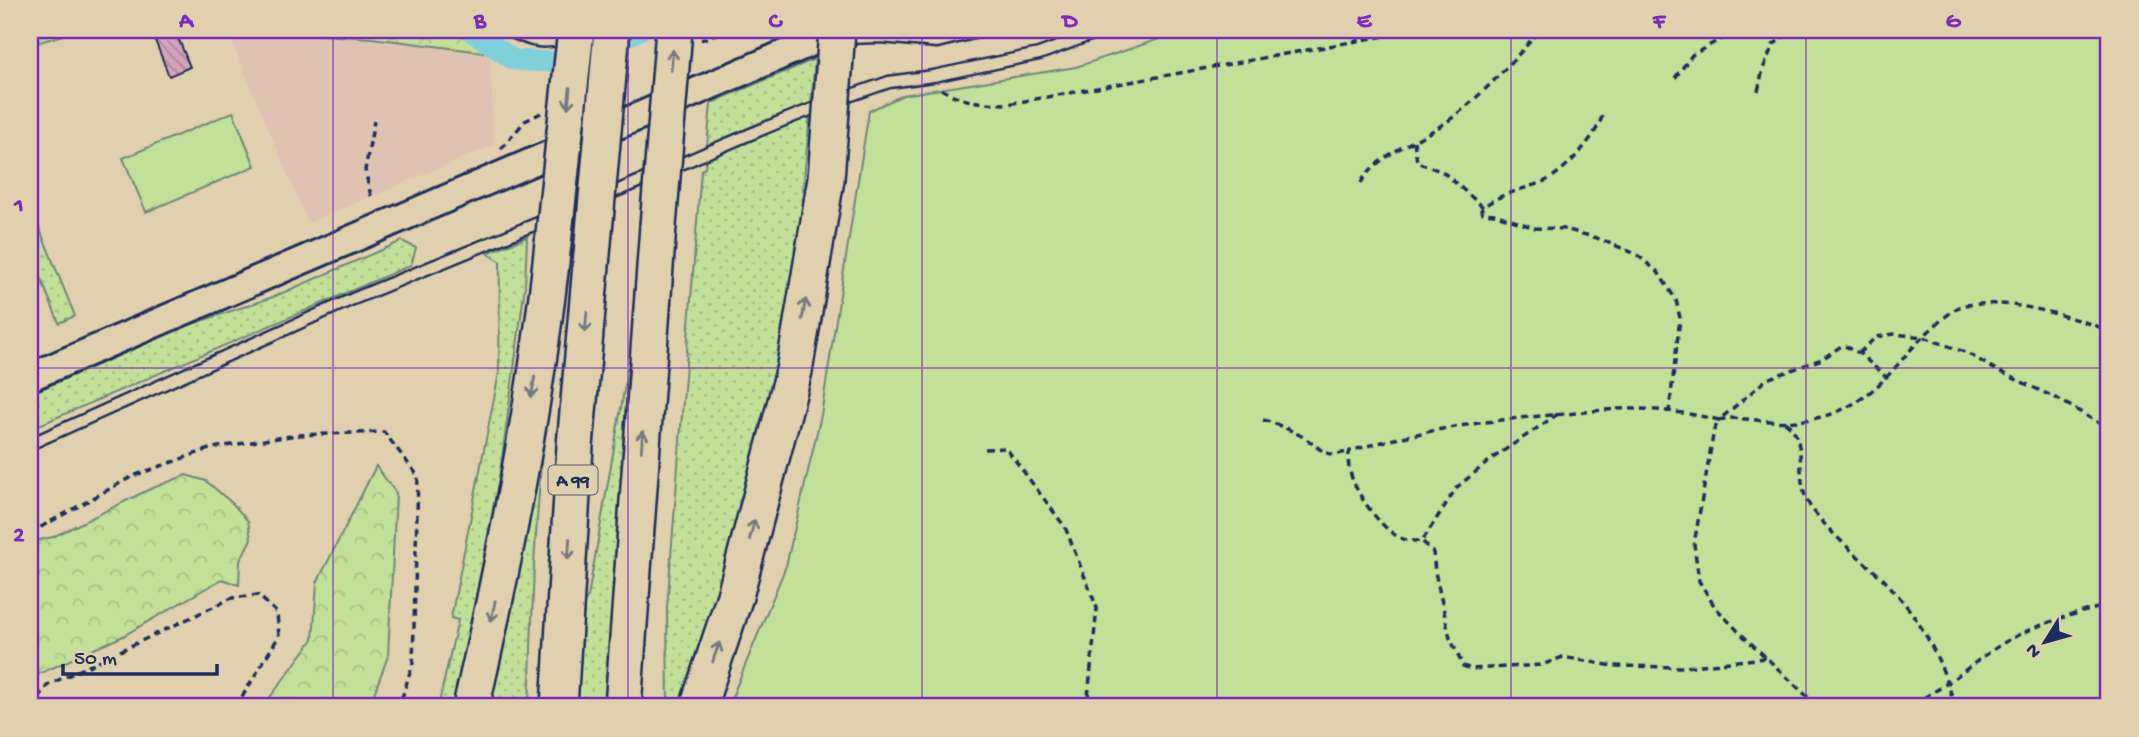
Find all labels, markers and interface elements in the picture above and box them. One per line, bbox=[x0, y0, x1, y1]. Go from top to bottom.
text: A bbox=[178, 9, 194, 36]
text: B bbox=[473, 9, 487, 36]
text: C bbox=[769, 9, 784, 36]
text: D bbox=[1061, 9, 1079, 36]
text: E bbox=[1357, 9, 1373, 36]
text: F bbox=[1652, 9, 1667, 36]
text: G bbox=[1946, 9, 1962, 36]
one-way arrow bbox=[666, 49, 679, 72]
one-way arrow bbox=[562, 86, 575, 108]
text: 1 bbox=[13, 193, 24, 220]
one-way arrow bbox=[798, 298, 811, 321]
one-way arrow bbox=[579, 310, 592, 333]
one-way arrow bbox=[526, 375, 539, 398]
one-way arrow bbox=[636, 430, 649, 453]
road number: A 99 bbox=[548, 466, 598, 494]
one-way arrow bbox=[746, 519, 759, 542]
text: 2 bbox=[13, 523, 25, 550]
one-way arrow bbox=[562, 537, 575, 560]
one-way arrow bbox=[485, 599, 499, 622]
north arrow bbox=[2010, 608, 2080, 678]
scale bar bbox=[63, 632, 217, 676]
text: N bbox=[2021, 638, 2047, 662]
one-way arrow bbox=[711, 641, 723, 663]
text: 50 m bbox=[74, 648, 117, 673]

